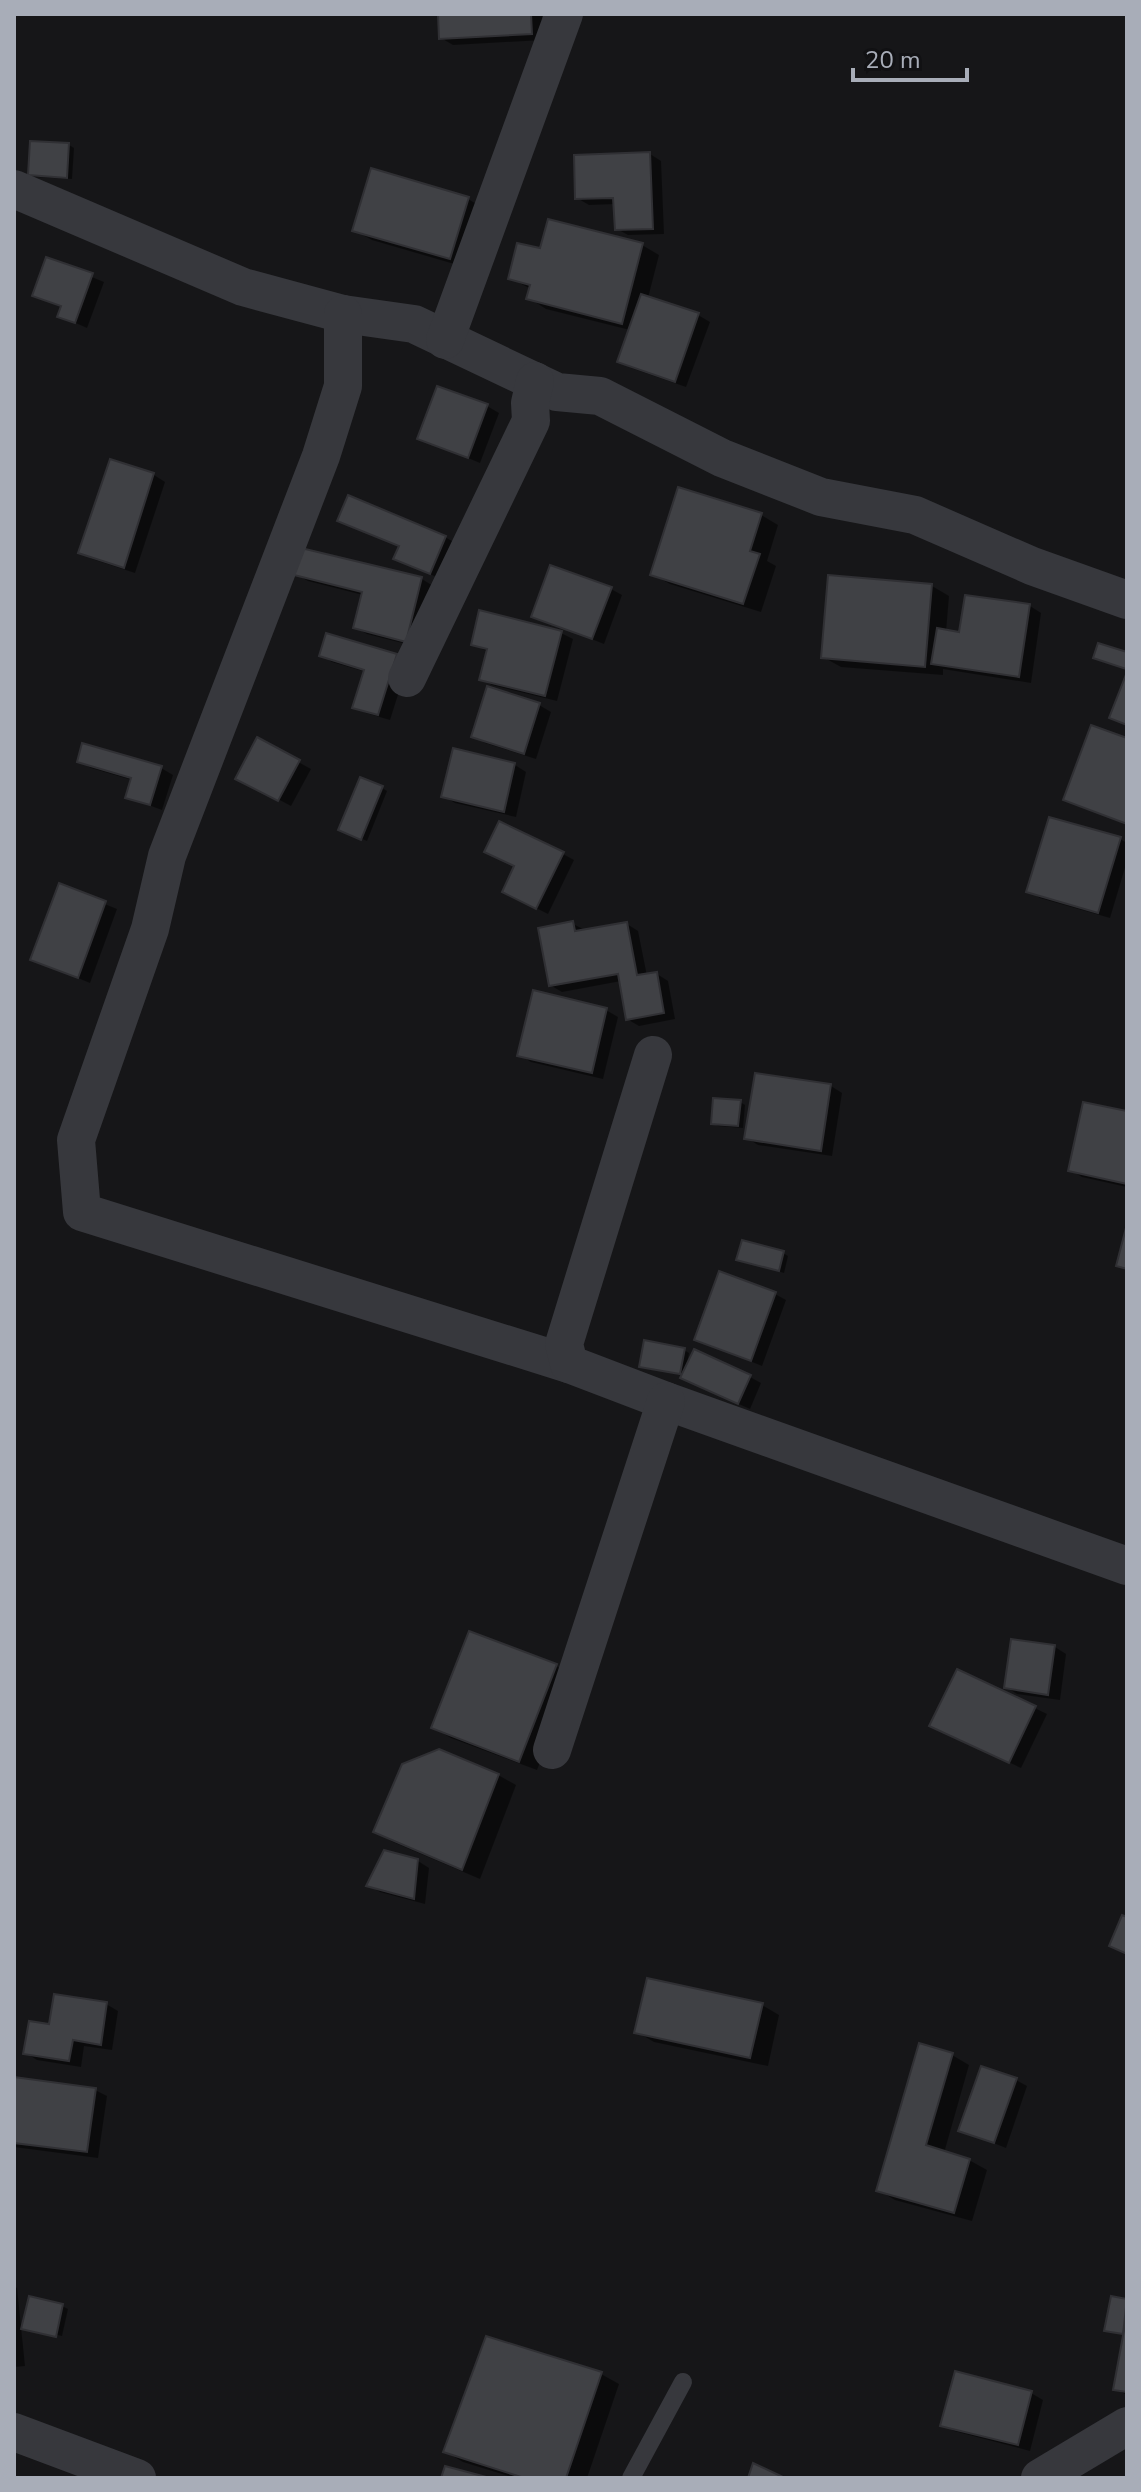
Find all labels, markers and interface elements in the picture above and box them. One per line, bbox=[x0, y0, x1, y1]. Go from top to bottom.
scale bar bbox=[853, 32, 967, 82]
text: 20 m bbox=[865, 44, 921, 76]

